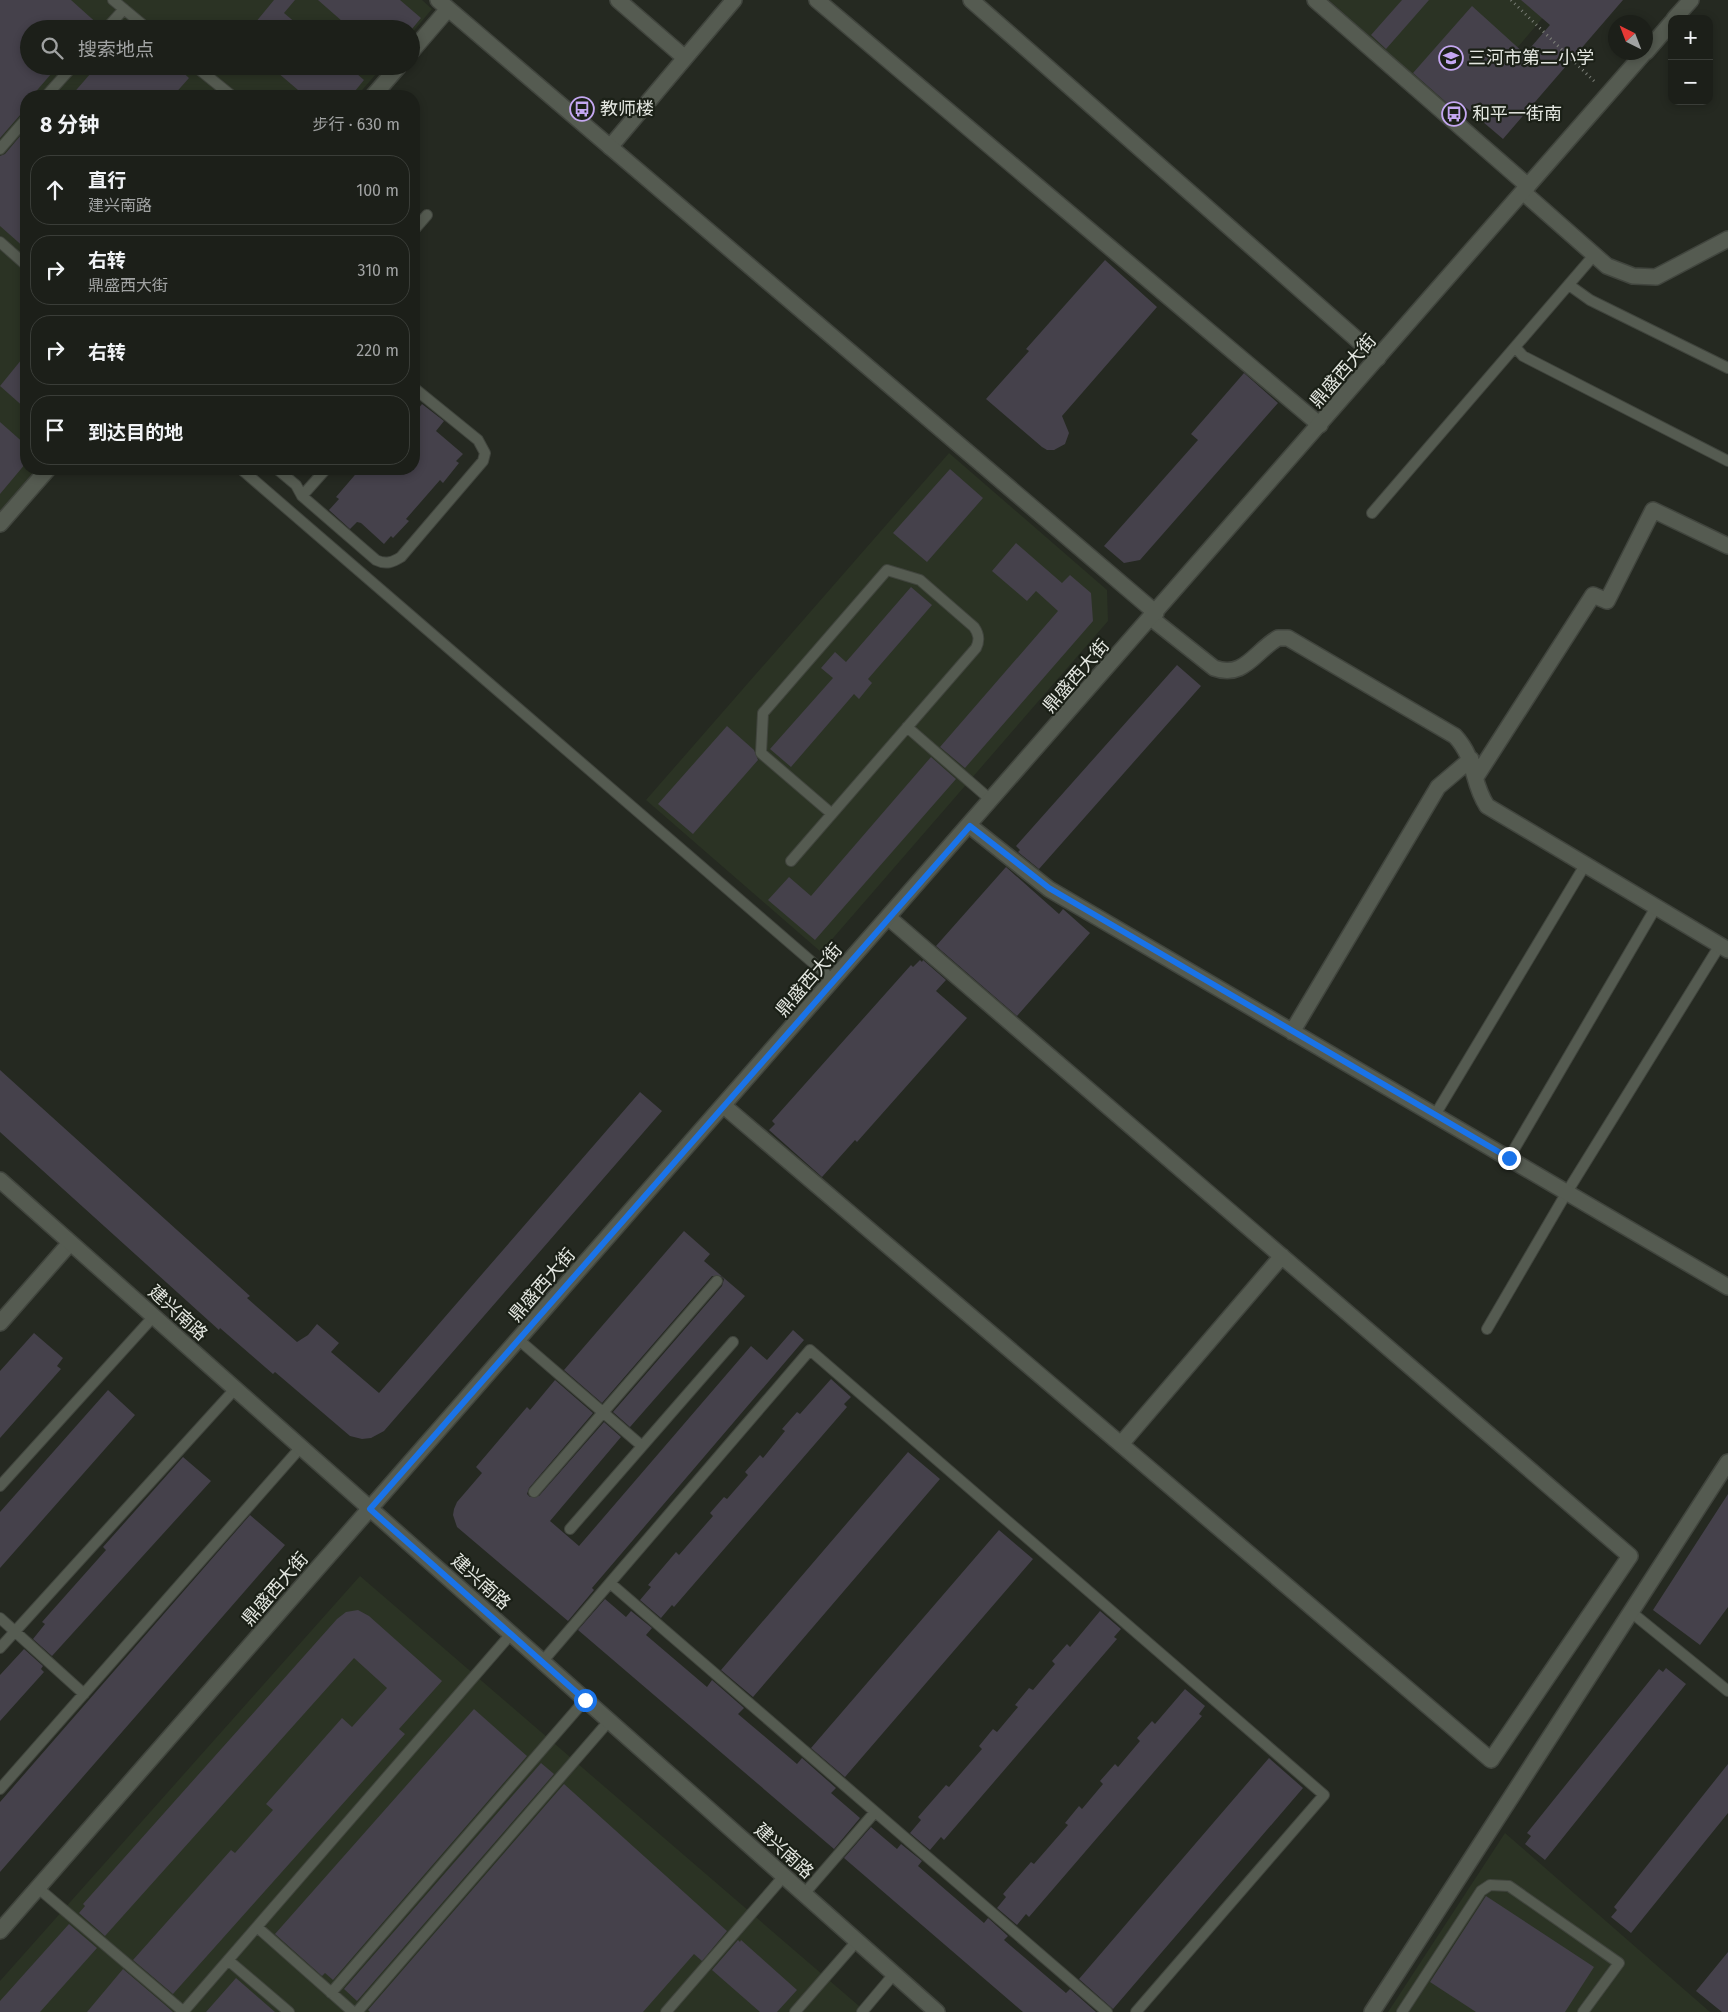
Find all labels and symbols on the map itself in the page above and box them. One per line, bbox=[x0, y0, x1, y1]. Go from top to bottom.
north arrow bbox=[1608, 15, 1653, 60]
school or university icon: 三河市第二小学 bbox=[1438, 45, 1464, 71]
place label: 三河市第二小学 bbox=[1468, 47, 1594, 69]
bus stop icon: 教师楼 bbox=[569, 96, 595, 122]
place label: 教师楼 bbox=[600, 98, 654, 120]
bus stop icon: 和平一街南 bbox=[1441, 101, 1467, 127]
place label: 和平一街南 bbox=[1472, 103, 1562, 125]
street label: 鼎盛西大街 bbox=[1305, 330, 1381, 412]
street label: 鼎盛西大街 bbox=[1038, 635, 1114, 717]
street label: 鼎盛西大街 bbox=[771, 939, 847, 1021]
route end bbox=[1498, 1147, 1521, 1170]
street label: 鼎盛西大街 bbox=[504, 1244, 580, 1326]
street label: 建兴南路 bbox=[144, 1281, 212, 1345]
street label: 鼎盛西大街 bbox=[237, 1548, 313, 1630]
street label: 建兴南路 bbox=[447, 1550, 515, 1614]
route start bbox=[574, 1689, 597, 1712]
street label: 建兴南路 bbox=[750, 1819, 818, 1883]

